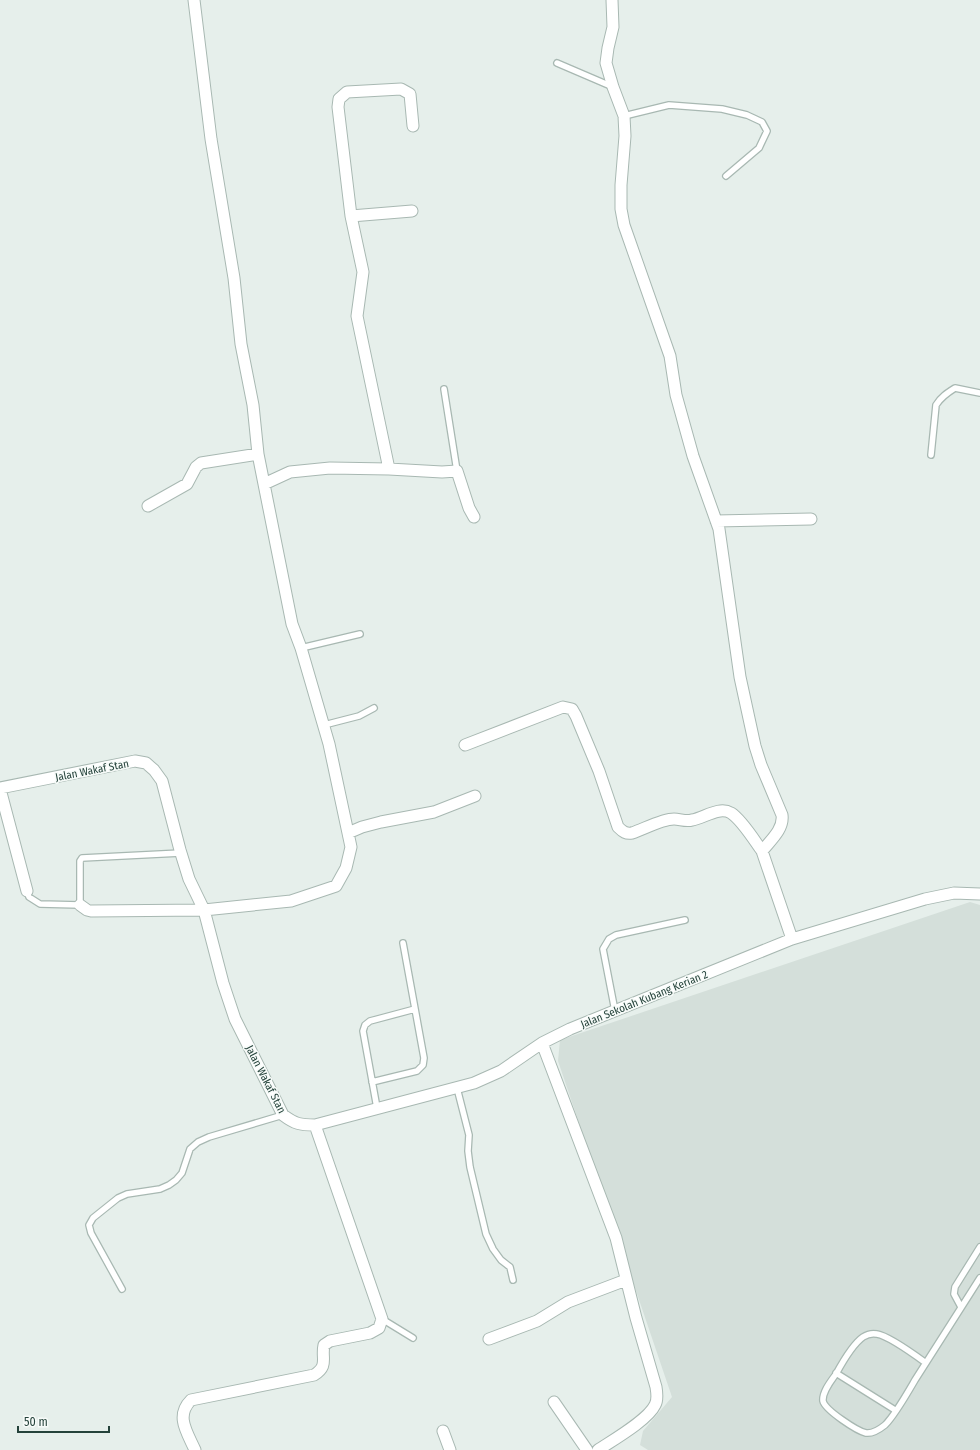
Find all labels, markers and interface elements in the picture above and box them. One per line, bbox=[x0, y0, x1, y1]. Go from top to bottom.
street label: Jalan Wakaf Stan bbox=[54, 757, 130, 784]
street label: Jalan Sekolah Kubang Kerian 2 bbox=[579, 968, 710, 1031]
street label: Jalan Wakaf Stan bbox=[243, 1043, 288, 1115]
scale bar bbox=[18, 1408, 109, 1434]
text: 50 m bbox=[24, 1415, 48, 1429]

